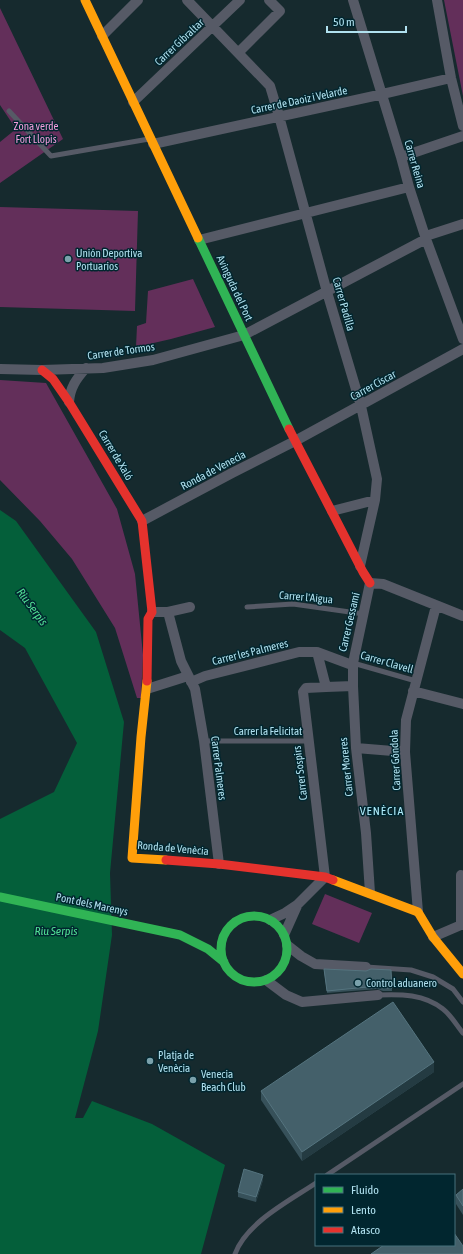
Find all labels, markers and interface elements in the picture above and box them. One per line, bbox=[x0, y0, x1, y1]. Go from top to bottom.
scale bar bbox=[327, 8, 406, 34]
text: 50 m bbox=[333, 15, 355, 29]
street label: Carrer Gibraltar bbox=[152, 16, 206, 68]
street label: Carrer de Daoiz i Velarde bbox=[250, 84, 348, 116]
park label: Zona verde Fort Llopis bbox=[14, 120, 58, 145]
street label: Carrer Reina bbox=[402, 138, 428, 190]
place label: Unión Deportiva Portuarios bbox=[76, 247, 142, 272]
street label: Avinguda del Port bbox=[215, 253, 255, 323]
marker: Unión Deportiva Portuarios bbox=[63, 254, 73, 264]
street label: Carrer Padilla bbox=[331, 276, 357, 332]
street label: Carrer de Tormos bbox=[87, 340, 155, 362]
street label: Carrer Císcar bbox=[348, 367, 398, 402]
street label: Carrer de Xaló bbox=[96, 428, 136, 482]
street label: Ronda de Venecia bbox=[179, 448, 247, 492]
water label: Riu Serpis bbox=[13, 586, 51, 628]
street label: Carrer l'Aigua bbox=[279, 589, 333, 605]
street label: Carrer Gessamí bbox=[336, 591, 362, 653]
street label: Carrer les Palmeres bbox=[211, 637, 289, 667]
street label: Carrer Clavell bbox=[359, 649, 415, 675]
street label: Carrer la Felicitat bbox=[234, 725, 302, 737]
street label: Carrer Góndola bbox=[387, 729, 403, 791]
street label: Carrer Palmeres bbox=[209, 735, 229, 801]
street label: Carrer Moreres bbox=[337, 737, 355, 797]
street label: Carrer Sospirs bbox=[291, 745, 309, 801]
district label: VENÈCIA bbox=[360, 804, 404, 818]
street label: Ronda de Venècia bbox=[137, 839, 209, 857]
street label: Pont dels Marenys bbox=[55, 890, 129, 918]
water label: Riu Serpis bbox=[35, 924, 77, 938]
place label: Control aduanero bbox=[366, 977, 437, 989]
marker: Control aduanero bbox=[353, 978, 363, 988]
place label: Platja de Venècia bbox=[158, 1049, 194, 1074]
marker: Platja de Venècia bbox=[145, 1056, 155, 1066]
place label: Venecia Beach Club bbox=[201, 1068, 246, 1093]
marker: Venecia Beach Club bbox=[188, 1075, 198, 1085]
legend bbox=[315, 1174, 455, 1246]
text: Fluido bbox=[351, 1183, 379, 1197]
text: Lento bbox=[351, 1203, 376, 1217]
text: Atasco bbox=[351, 1223, 381, 1237]

